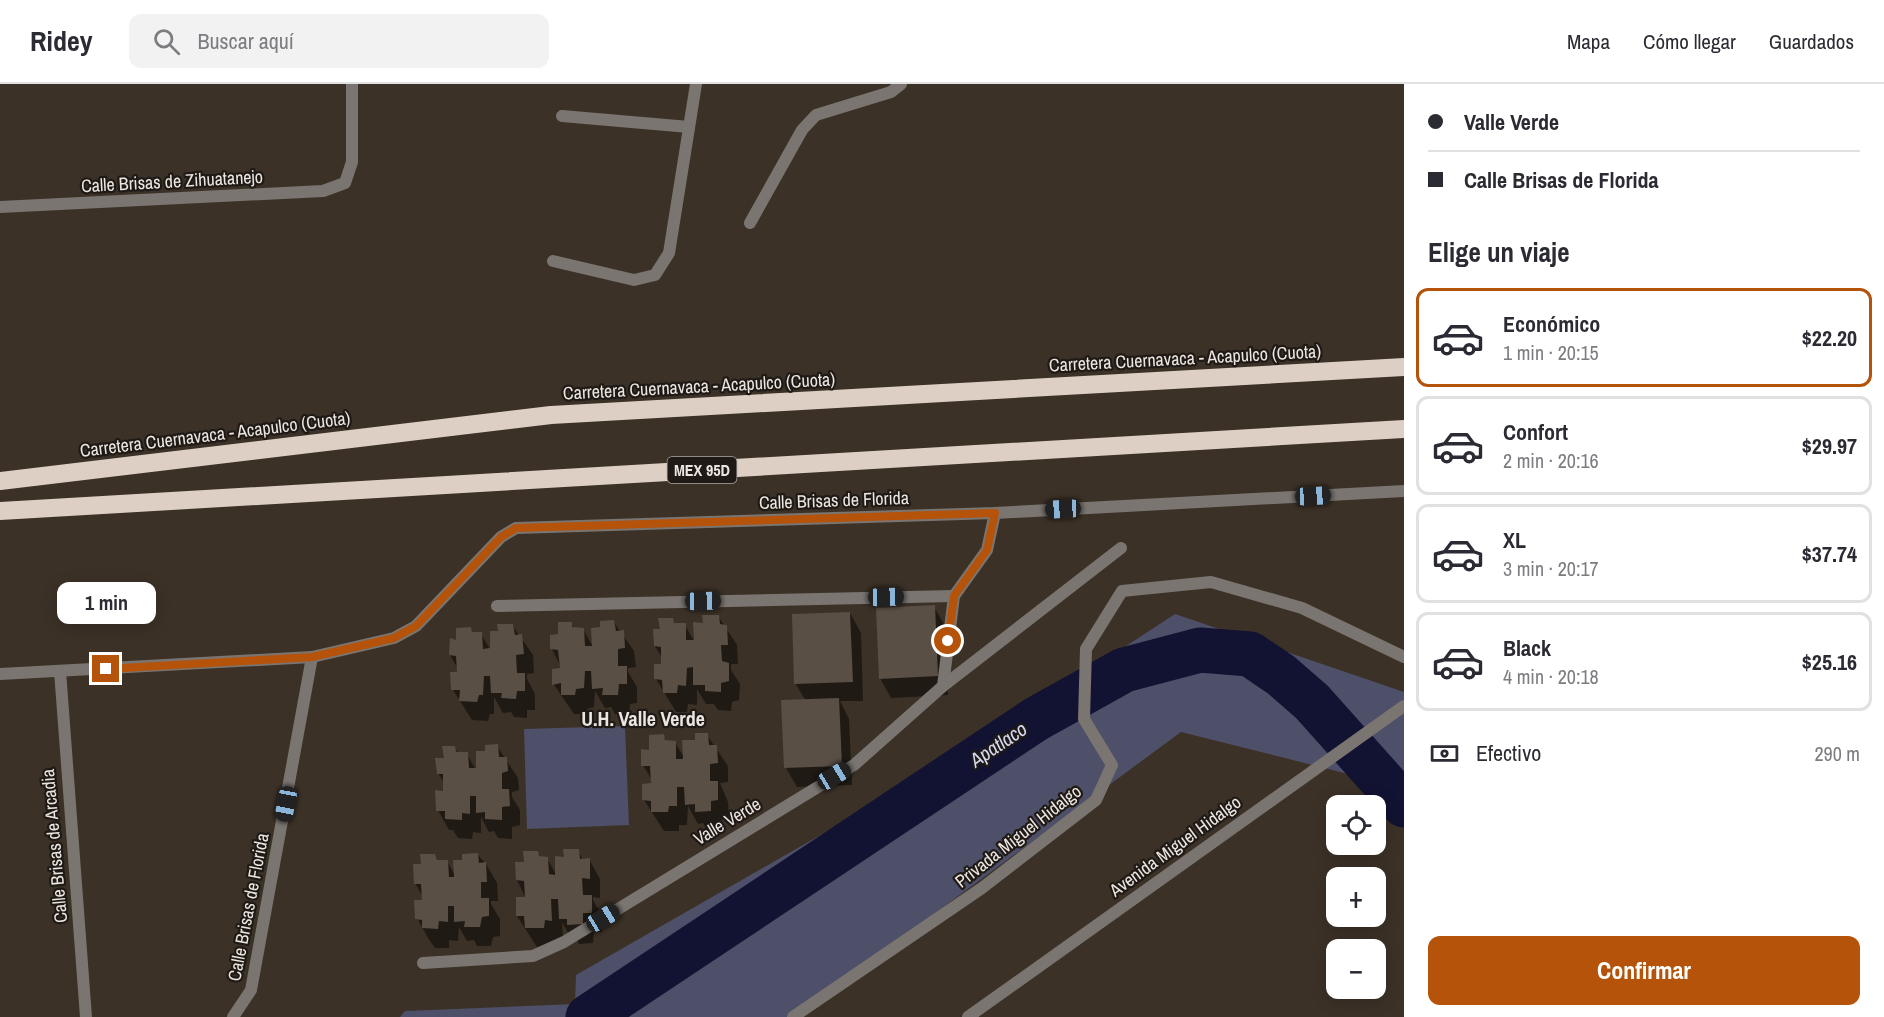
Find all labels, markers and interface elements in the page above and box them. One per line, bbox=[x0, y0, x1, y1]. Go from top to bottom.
search box bbox=[129, 14, 549, 68]
text: Ridey bbox=[30, 22, 93, 60]
icon: search bbox=[150, 25, 183, 58]
text: Buscar aquí bbox=[198, 26, 294, 56]
text: Mapa bbox=[1567, 27, 1610, 56]
text: Cómo llegar bbox=[1643, 27, 1736, 56]
text: Guardados bbox=[1769, 27, 1854, 56]
text: Valle Verde bbox=[1464, 107, 1559, 137]
street label: Calle Brisas de Zihuatanejo bbox=[80, 164, 264, 198]
text: Calle Brisas de Florida bbox=[1464, 165, 1659, 195]
text: Elige un viaje bbox=[1428, 234, 1570, 270]
text: Económico bbox=[1503, 309, 1600, 339]
icon: car bbox=[1431, 311, 1485, 365]
text: $22.20 bbox=[1802, 323, 1857, 353]
street label: Carretera Cuernavaca - Acapulco (Cuota) bbox=[1048, 338, 1322, 378]
text: 1 min · 20:15 bbox=[1503, 339, 1599, 366]
street label: Carretera Cuernavaca - Acapulco (Cuota) bbox=[562, 366, 836, 406]
street label: Carretera Cuernavaca - Acapulco (Cuota) bbox=[78, 405, 352, 463]
text: Confort bbox=[1503, 417, 1568, 447]
icon: car bbox=[1431, 419, 1485, 473]
text: $29.97 bbox=[1802, 431, 1857, 461]
text: 2 min · 20:16 bbox=[1503, 447, 1599, 474]
road number: MEX 95D bbox=[668, 457, 736, 483]
street label: Calle Brisas de Florida bbox=[759, 485, 909, 515]
car bbox=[1295, 486, 1331, 506]
car bbox=[1045, 499, 1081, 519]
text: XL bbox=[1503, 525, 1526, 555]
icon: car bbox=[1431, 527, 1485, 581]
text: $37.74 bbox=[1802, 539, 1857, 569]
text: 3 min · 20:17 bbox=[1503, 555, 1599, 582]
callout: 1 min bbox=[57, 582, 156, 624]
car bbox=[868, 588, 904, 606]
text: 1 min bbox=[85, 589, 128, 616]
car bbox=[685, 592, 721, 610]
route start bbox=[934, 627, 961, 654]
text: Black bbox=[1503, 633, 1551, 663]
icon: car bbox=[1431, 635, 1485, 689]
text: $25.16 bbox=[1802, 647, 1857, 677]
route end bbox=[92, 655, 119, 682]
text: 4 min · 20:18 bbox=[1503, 663, 1599, 690]
district label: U.H. Valle Verde bbox=[581, 705, 705, 732]
water label: Apatlaco bbox=[963, 715, 1032, 774]
icon: cash bbox=[1428, 737, 1461, 770]
text: Efectivo bbox=[1476, 738, 1541, 768]
text: 290 m bbox=[1814, 740, 1860, 767]
car bbox=[814, 759, 854, 793]
street label: Calle Brisas de Arcadia bbox=[35, 768, 73, 924]
street label: Privada Miguel Hidalgo bbox=[950, 779, 1086, 893]
car bbox=[274, 785, 298, 823]
street label: Avenida Miguel Hidalgo bbox=[1103, 790, 1246, 903]
street label: Valle Verde bbox=[689, 791, 765, 851]
map controls bbox=[1326, 795, 1386, 999]
button: locate bbox=[1326, 795, 1386, 855]
street label: Calle Brisas de Florida bbox=[221, 831, 275, 983]
button: + bbox=[1326, 867, 1386, 927]
car bbox=[583, 901, 623, 935]
button: Confirmar bbox=[1428, 936, 1860, 1005]
button: − bbox=[1326, 939, 1386, 999]

